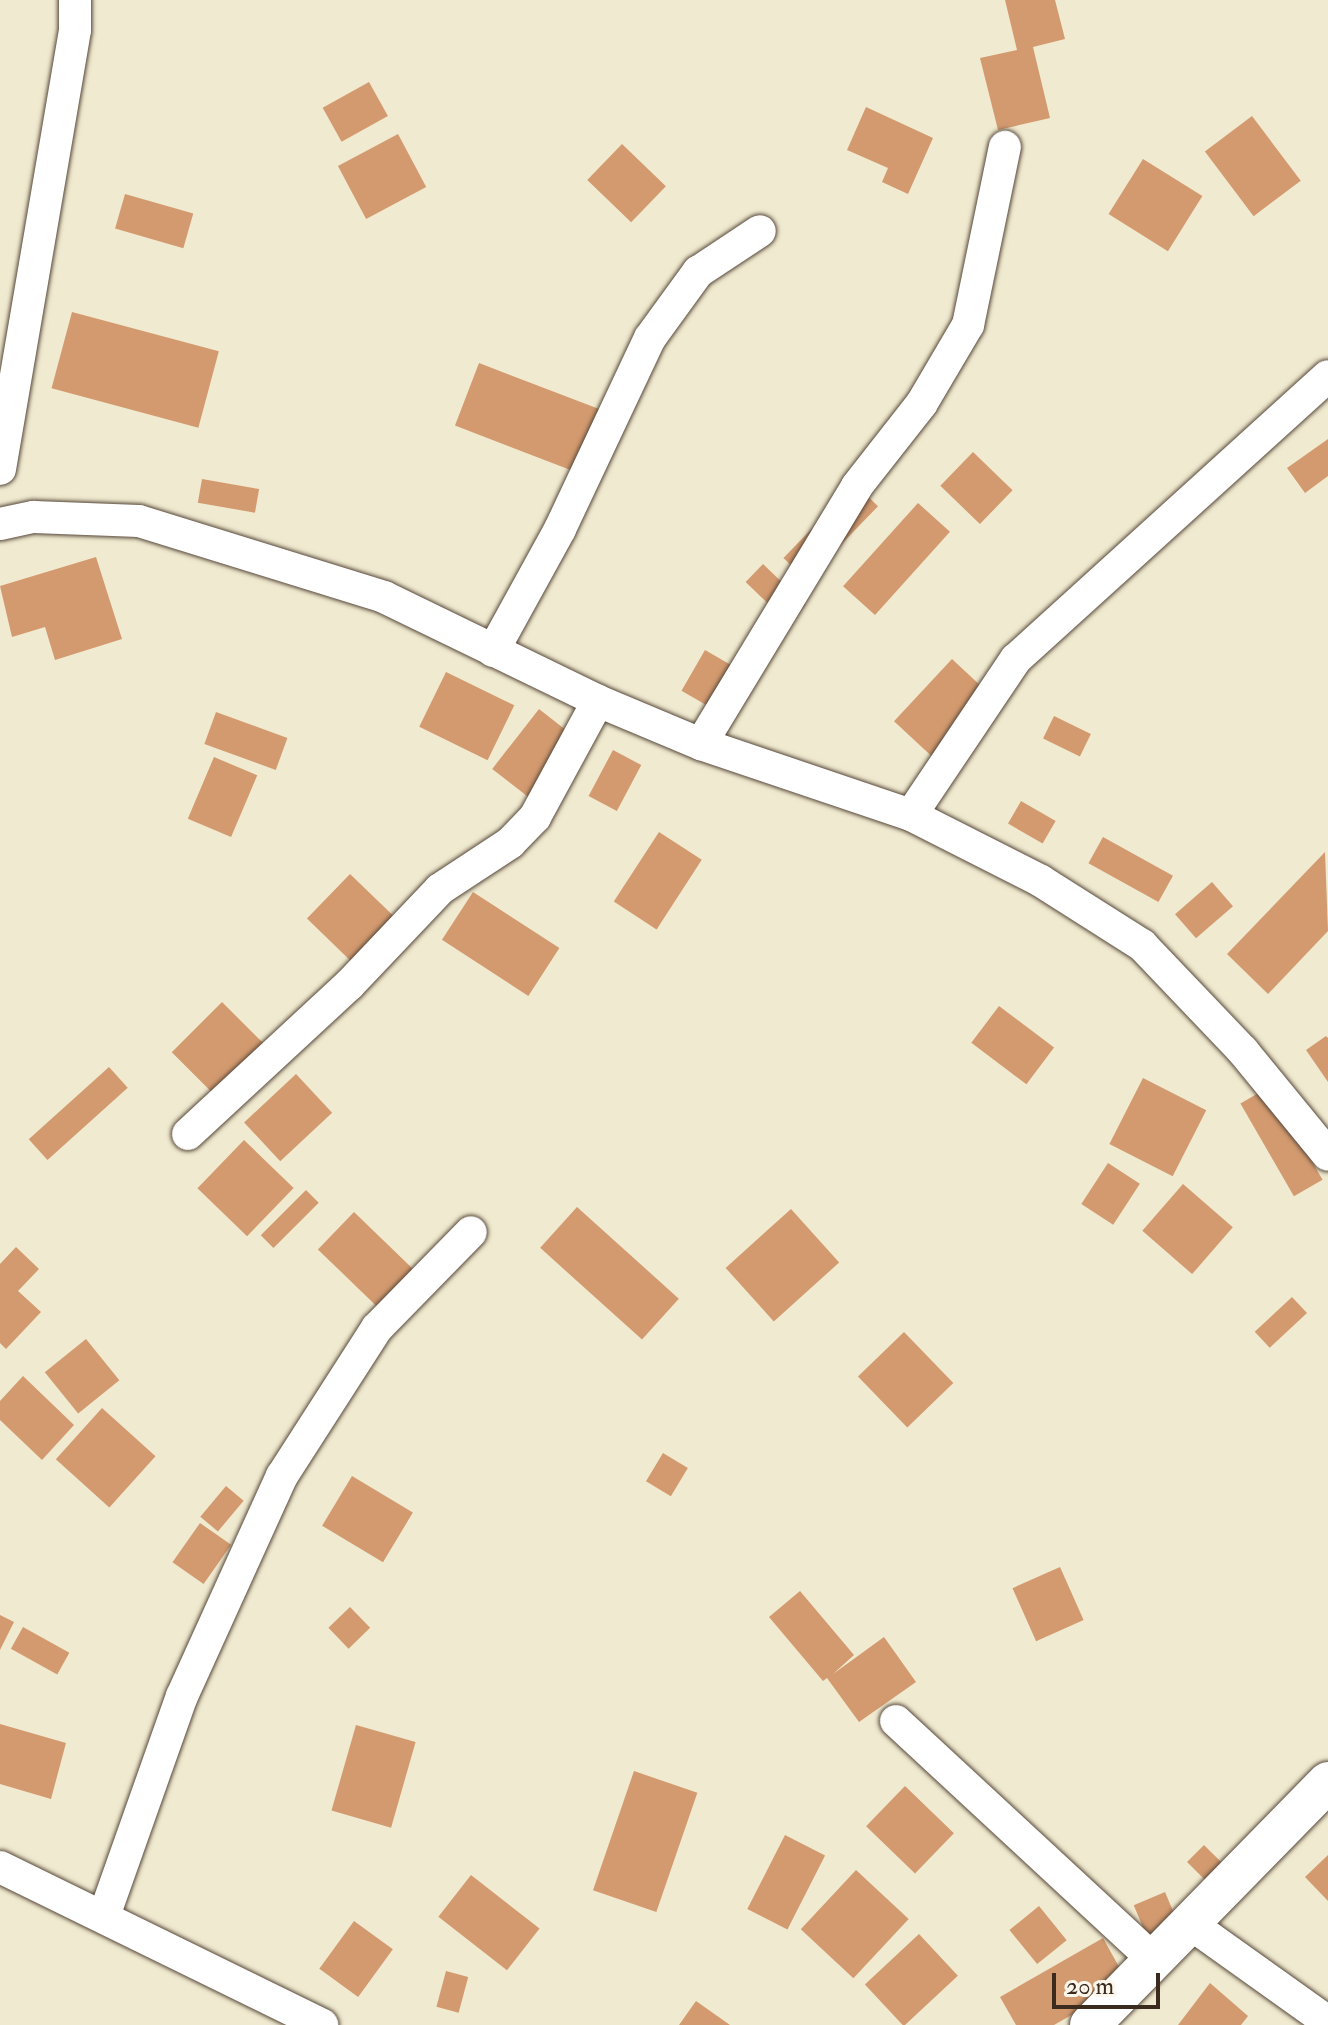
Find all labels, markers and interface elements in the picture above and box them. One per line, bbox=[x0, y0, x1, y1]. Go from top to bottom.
scale bar bbox=[1056, 1957, 1164, 2007]
text: 20 m bbox=[1066, 1971, 1114, 2002]

